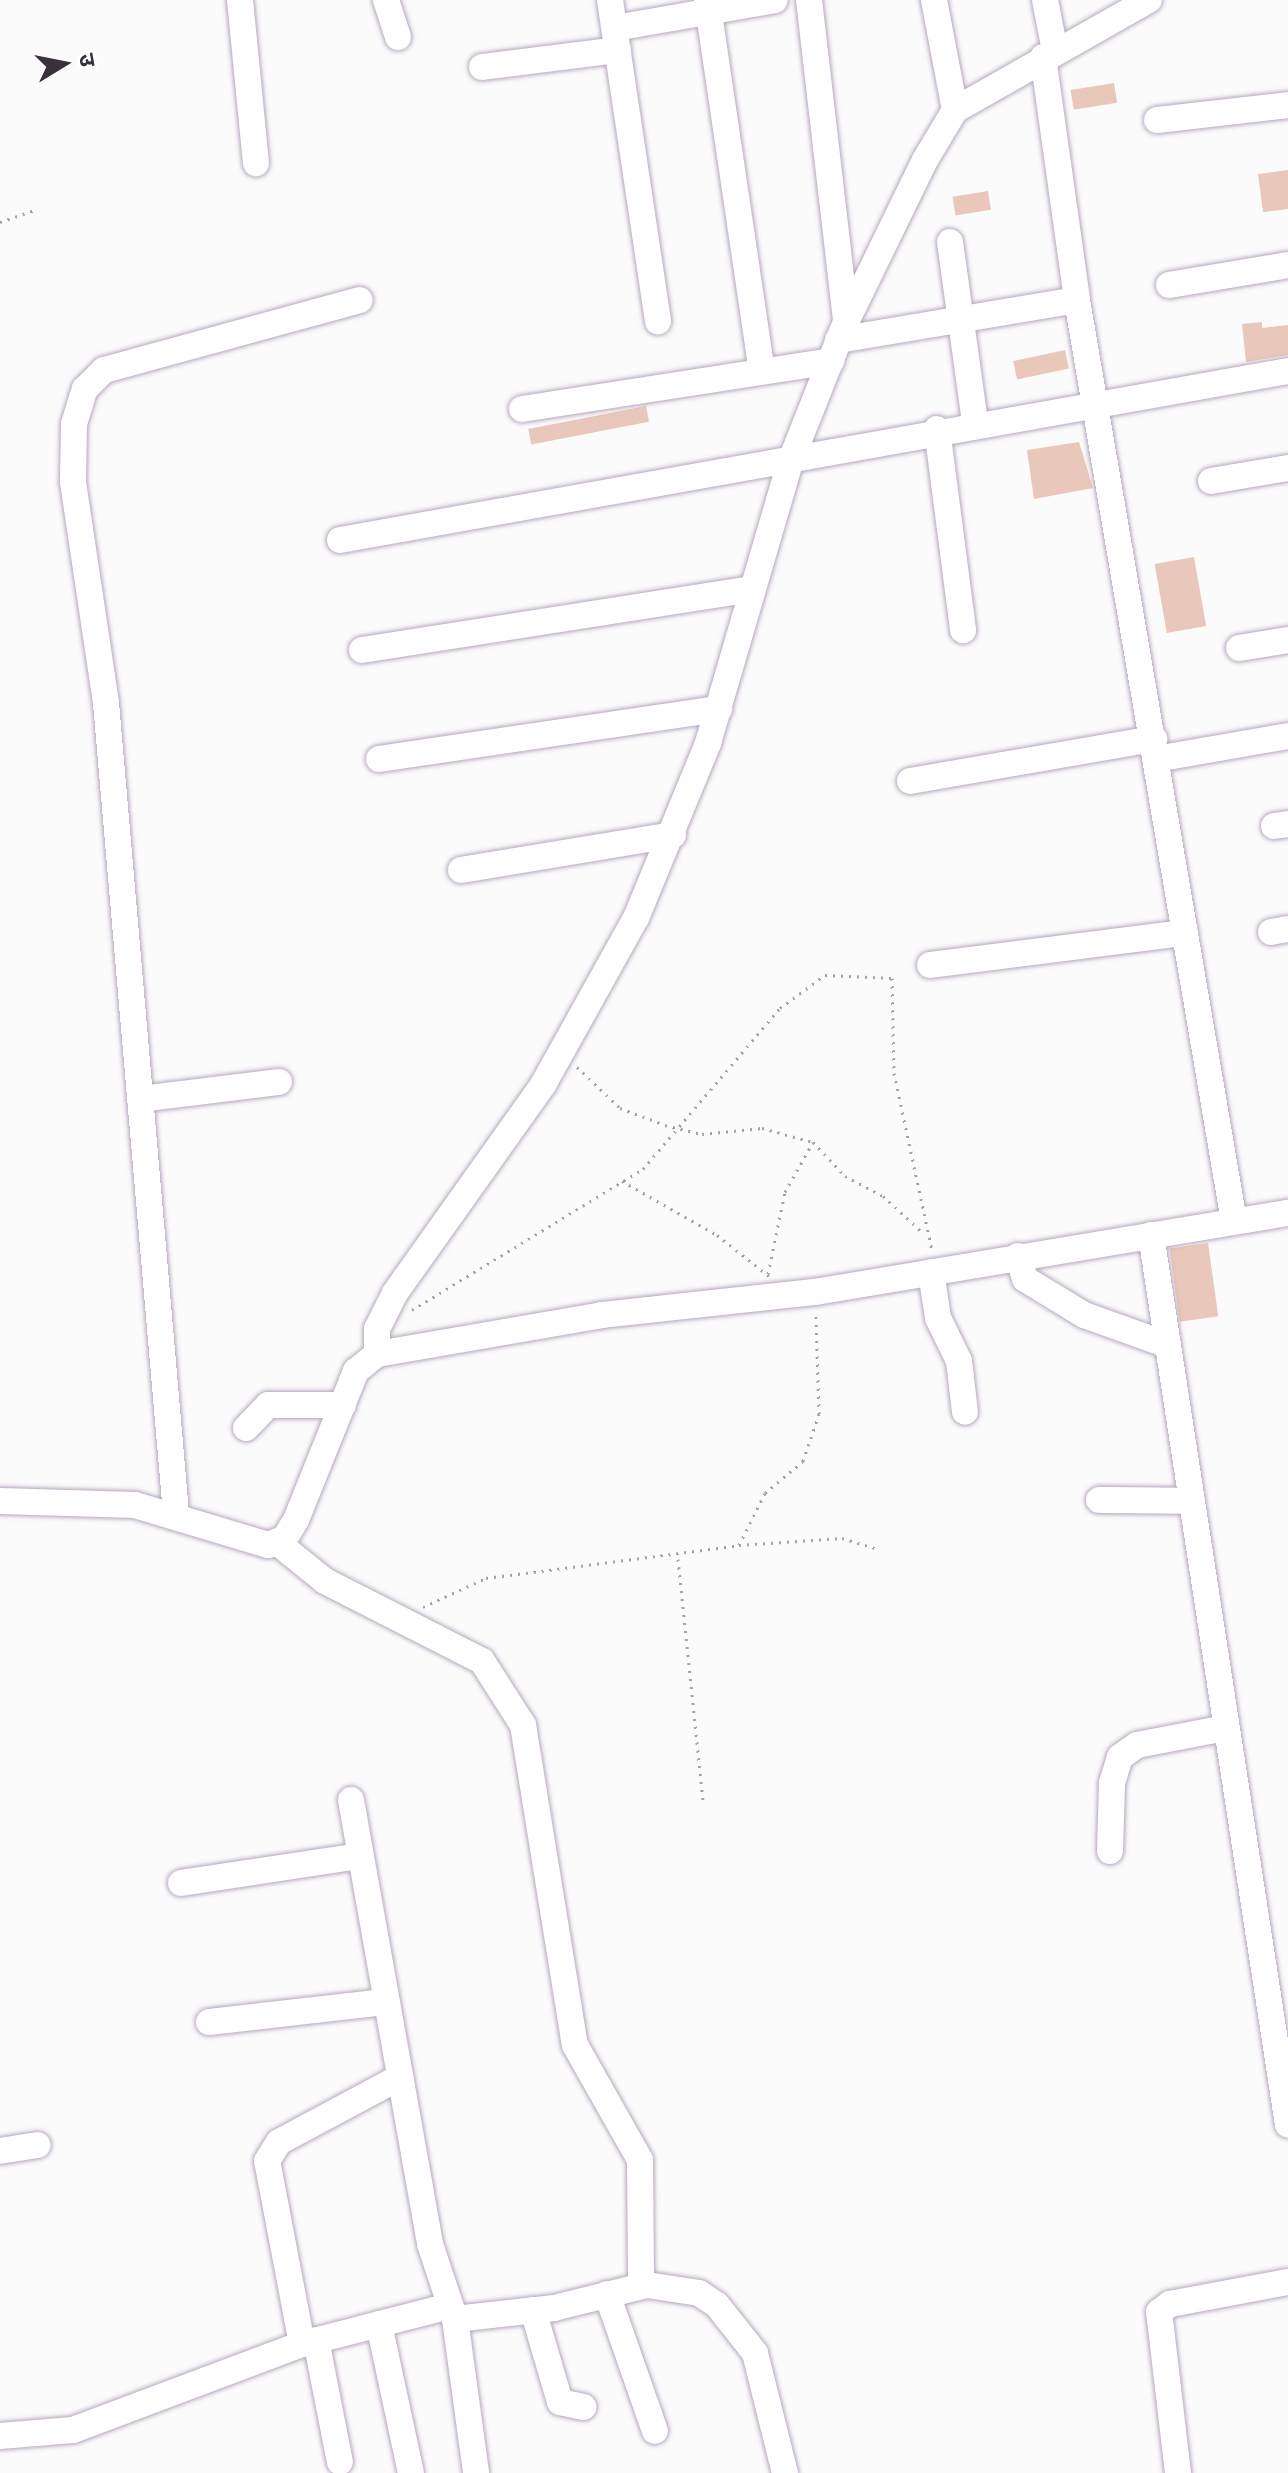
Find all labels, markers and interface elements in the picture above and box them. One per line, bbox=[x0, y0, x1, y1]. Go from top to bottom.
north arrow bbox=[24, 24, 104, 104]
text: उ bbox=[73, 51, 104, 69]

